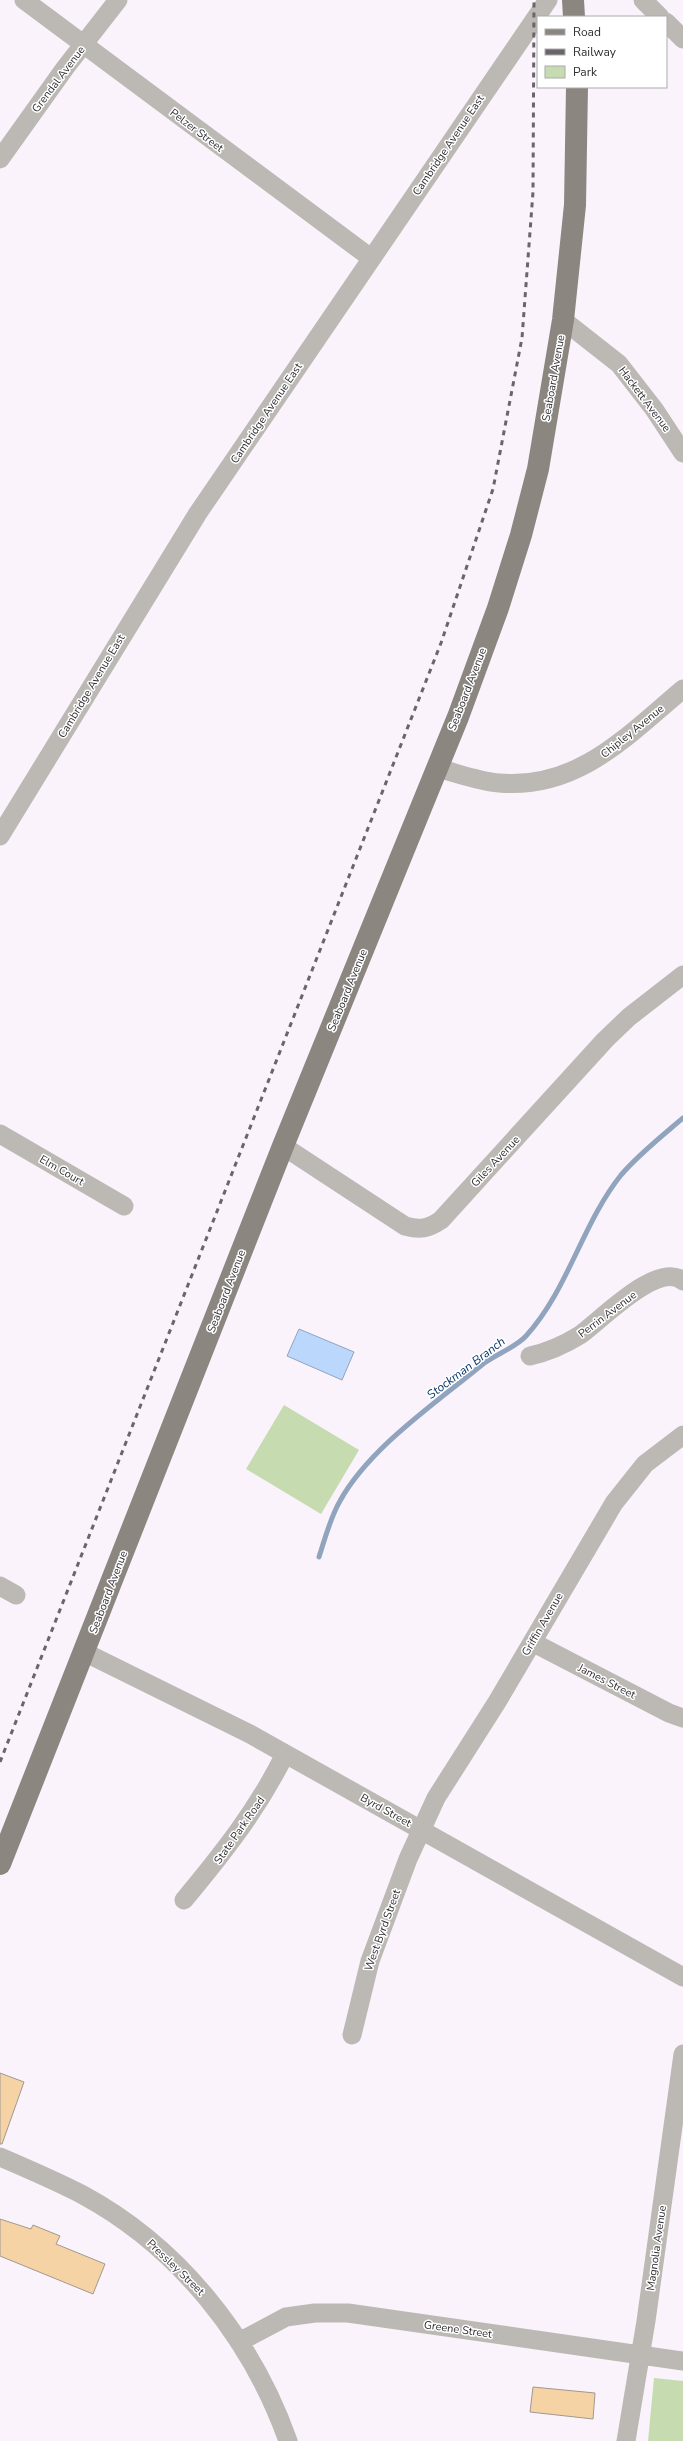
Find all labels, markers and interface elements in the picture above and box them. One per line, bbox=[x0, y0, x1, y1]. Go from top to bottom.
legend bbox=[537, 16, 667, 88]
text: Road bbox=[573, 24, 601, 40]
street label: Grendal Avenue bbox=[28, 43, 88, 116]
text: Railway bbox=[573, 44, 617, 60]
text: Park bbox=[573, 64, 598, 80]
street label: Cambridge Avenue East bbox=[409, 92, 488, 199]
street label: Pelzer Street bbox=[167, 105, 227, 156]
street label: Seaboard Avenue bbox=[539, 334, 568, 422]
street label: Cambridge Avenue East bbox=[227, 360, 306, 467]
street label: Hackett Avenue bbox=[615, 364, 674, 435]
street label: Cambridge Avenue East bbox=[55, 632, 128, 741]
street label: Seaboard Avenue bbox=[445, 646, 490, 733]
street label: Chipley Avenue bbox=[597, 701, 667, 762]
street label: Seaboard Avenue bbox=[324, 947, 371, 1033]
street label: Giles Avenue bbox=[468, 1132, 523, 1190]
street label: Elm Court bbox=[37, 1152, 87, 1189]
street label: Seaboard Avenue bbox=[204, 1248, 249, 1335]
street label: Perrin Avenue bbox=[575, 1287, 640, 1341]
water label: Stockman Branch bbox=[424, 1333, 509, 1403]
street label: Seaboard Avenue bbox=[86, 1549, 131, 1636]
street label: Griffin Avenue bbox=[518, 1590, 567, 1659]
street label: James Street bbox=[575, 1660, 638, 1702]
street label: Byrd Street bbox=[358, 1790, 414, 1831]
street label: State Park Road bbox=[211, 1794, 268, 1867]
street label: West Byrd Street bbox=[361, 1887, 404, 1973]
street label: Magnolia Avenue bbox=[643, 2204, 670, 2292]
street label: Pressley Street bbox=[144, 2236, 208, 2299]
street label: Greene Street bbox=[423, 2317, 493, 2342]

